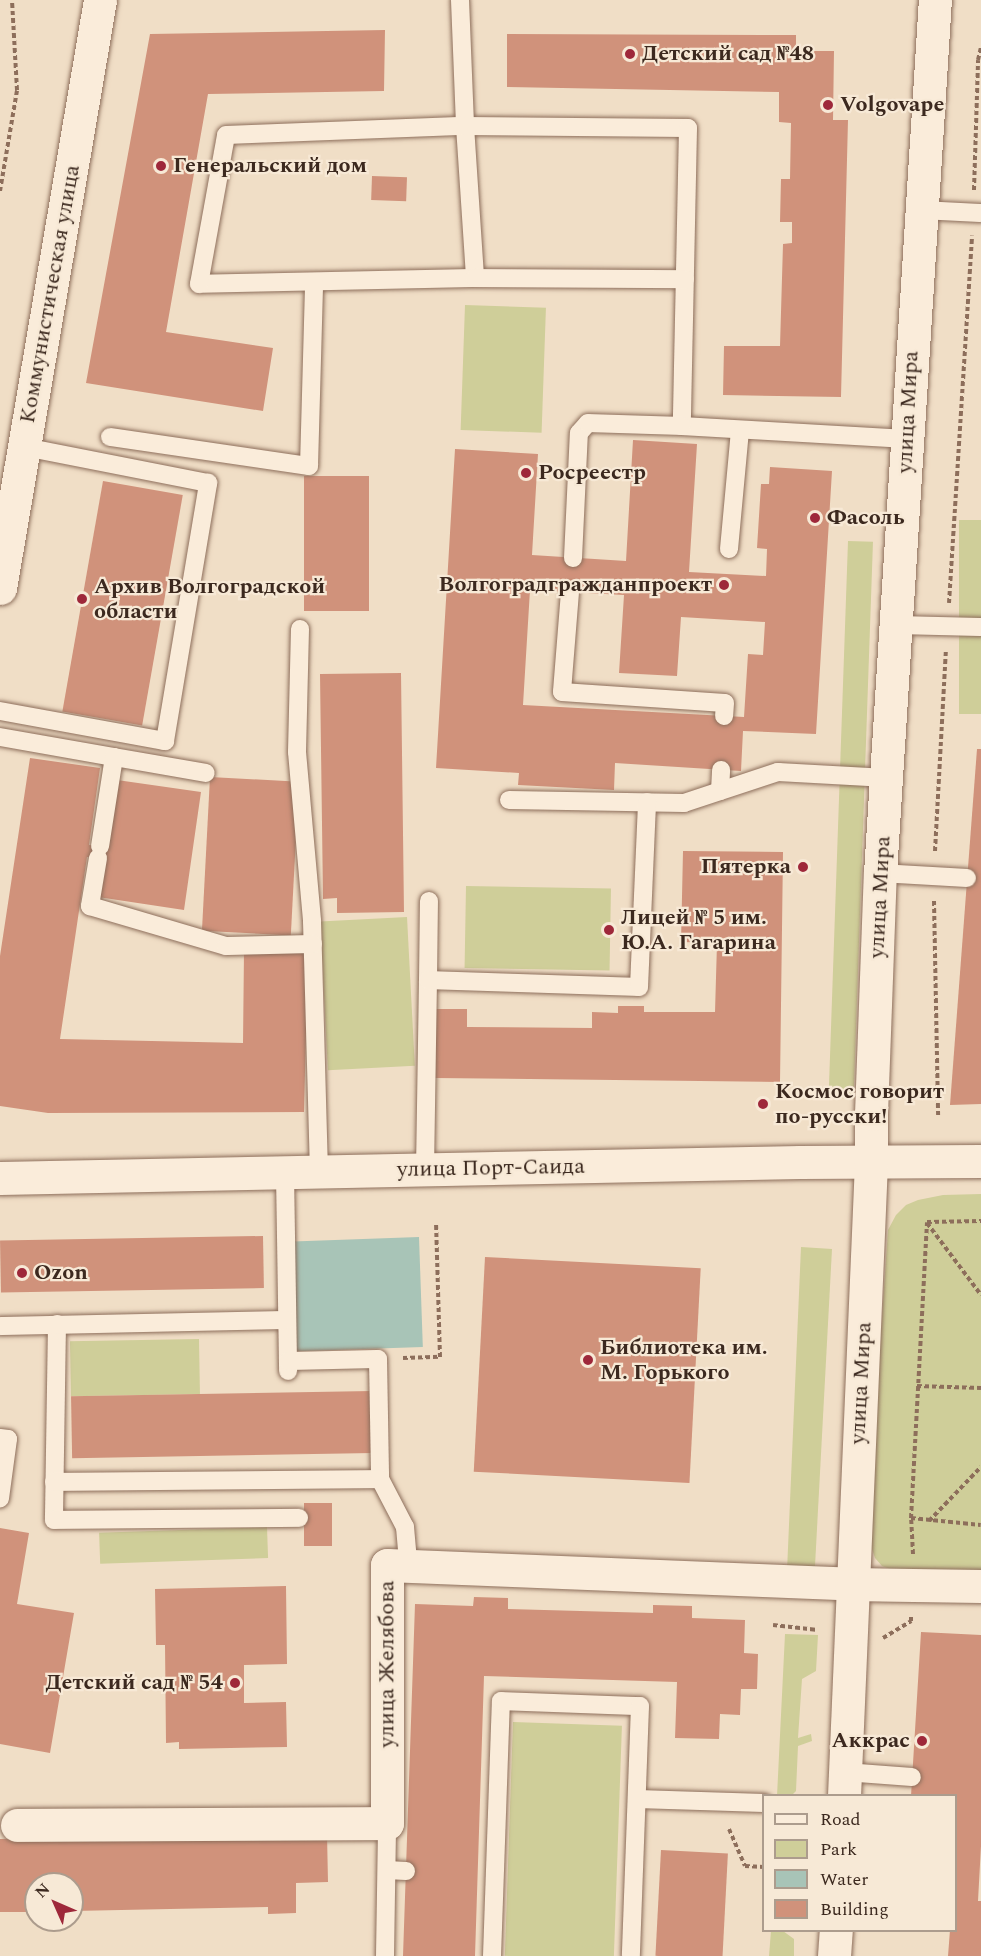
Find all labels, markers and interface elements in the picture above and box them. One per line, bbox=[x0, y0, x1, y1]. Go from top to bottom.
place label: Детский сад №48 bbox=[642, 41, 814, 67]
marker: Детский сад №48 bbox=[623, 47, 637, 61]
place label: Volgovape bbox=[840, 92, 944, 118]
marker: Volgovape bbox=[821, 98, 835, 112]
place label: Генеральский дом bbox=[173, 153, 367, 179]
marker: Генеральский дом bbox=[154, 159, 168, 173]
street label: Коммунистическая улица bbox=[14, 163, 86, 425]
street label: улица Мира bbox=[892, 350, 924, 474]
place label: Росреестр bbox=[538, 460, 646, 486]
marker: Росреестр bbox=[519, 466, 533, 480]
place label: Фасоль bbox=[827, 505, 904, 531]
marker: Фасоль bbox=[808, 511, 822, 525]
place label: Волгоградгражданпроект bbox=[439, 572, 712, 598]
place label: Архив Волгоградской области bbox=[94, 573, 325, 624]
marker: Волгоградгражданпроект bbox=[717, 578, 731, 592]
marker: Архив Волгоградской области bbox=[75, 592, 89, 606]
street label: улица Мира bbox=[864, 835, 896, 959]
place label: Пятерка bbox=[701, 854, 791, 880]
marker: Пятерка bbox=[796, 860, 810, 874]
place label: Лицей № 5 им. Ю.А. Гагарина bbox=[621, 904, 776, 956]
marker: Лицей № 5 им. Ю.А. Гагарина bbox=[602, 923, 616, 937]
place label: Космос говорит по-русски! bbox=[775, 1078, 944, 1130]
marker: Космос говорит по-русски! bbox=[756, 1097, 770, 1111]
street label: улица Порт-Саида bbox=[397, 1153, 585, 1183]
place label: Ozon bbox=[34, 1260, 88, 1286]
marker: Ozon bbox=[15, 1266, 29, 1280]
street label: улица Мира bbox=[845, 1321, 877, 1445]
place label: Библиотека им. М. Горького bbox=[600, 1334, 768, 1386]
marker: Библиотека им. М. Горького bbox=[581, 1353, 595, 1367]
street label: улица Желябова bbox=[374, 1580, 400, 1748]
place label: Детский сад № 54 bbox=[45, 1670, 223, 1696]
marker: Детский сад № 54 bbox=[228, 1676, 242, 1690]
place label: Аккрас bbox=[831, 1728, 910, 1754]
marker: Аккрас bbox=[915, 1734, 929, 1748]
legend bbox=[762, 1794, 957, 1932]
text: Road bbox=[820, 1806, 861, 1833]
text: Park bbox=[820, 1836, 857, 1863]
text: Water bbox=[820, 1866, 868, 1893]
north arrow bbox=[24, 1872, 84, 1932]
text: N bbox=[30, 1878, 56, 1904]
text: Building bbox=[820, 1896, 889, 1923]

